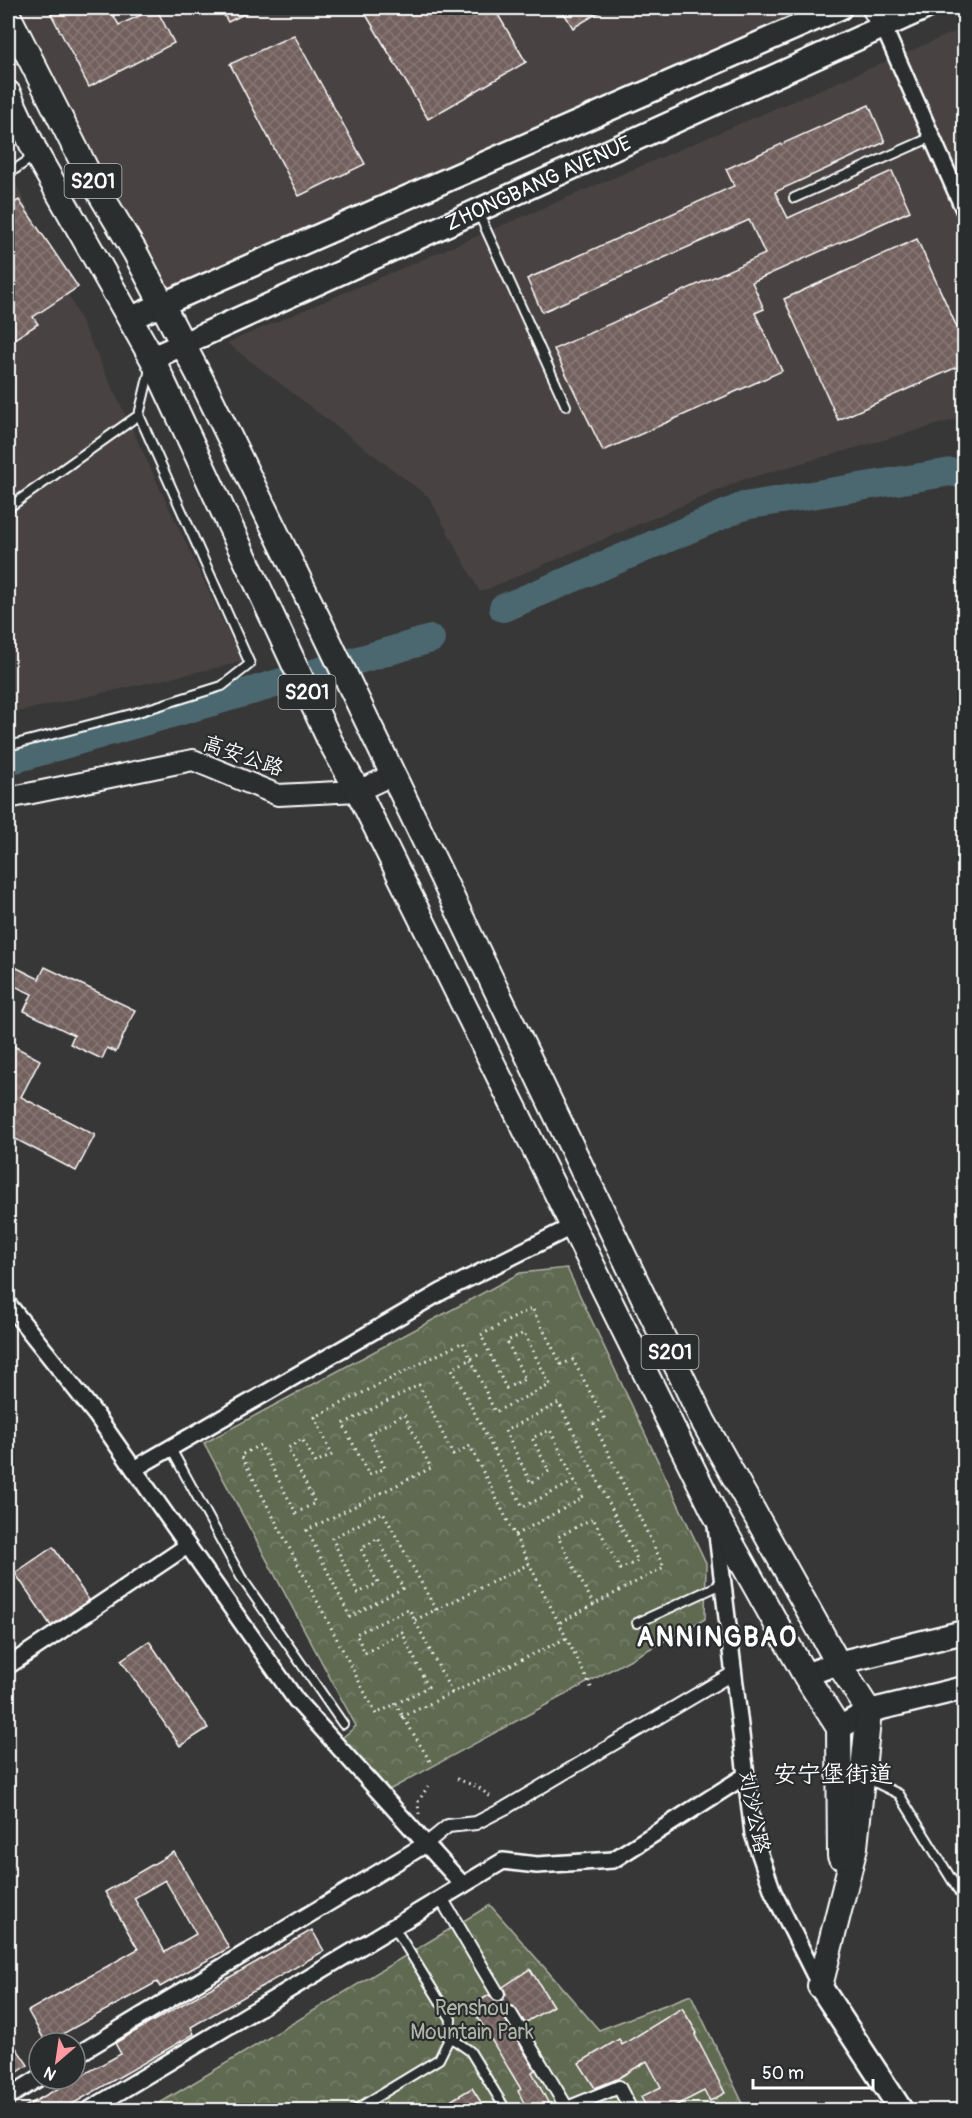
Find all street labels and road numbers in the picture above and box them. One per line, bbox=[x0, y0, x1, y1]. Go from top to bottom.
street label: ZHONGBANG AVENUE bbox=[441, 129, 636, 237]
road number: S201 bbox=[64, 164, 122, 198]
road number: S201 bbox=[278, 675, 336, 709]
street label: 高安公路 bbox=[199, 730, 287, 782]
road number: S201 bbox=[642, 1335, 698, 1369]
street label: 刘沙公路 bbox=[733, 1768, 775, 1856]

